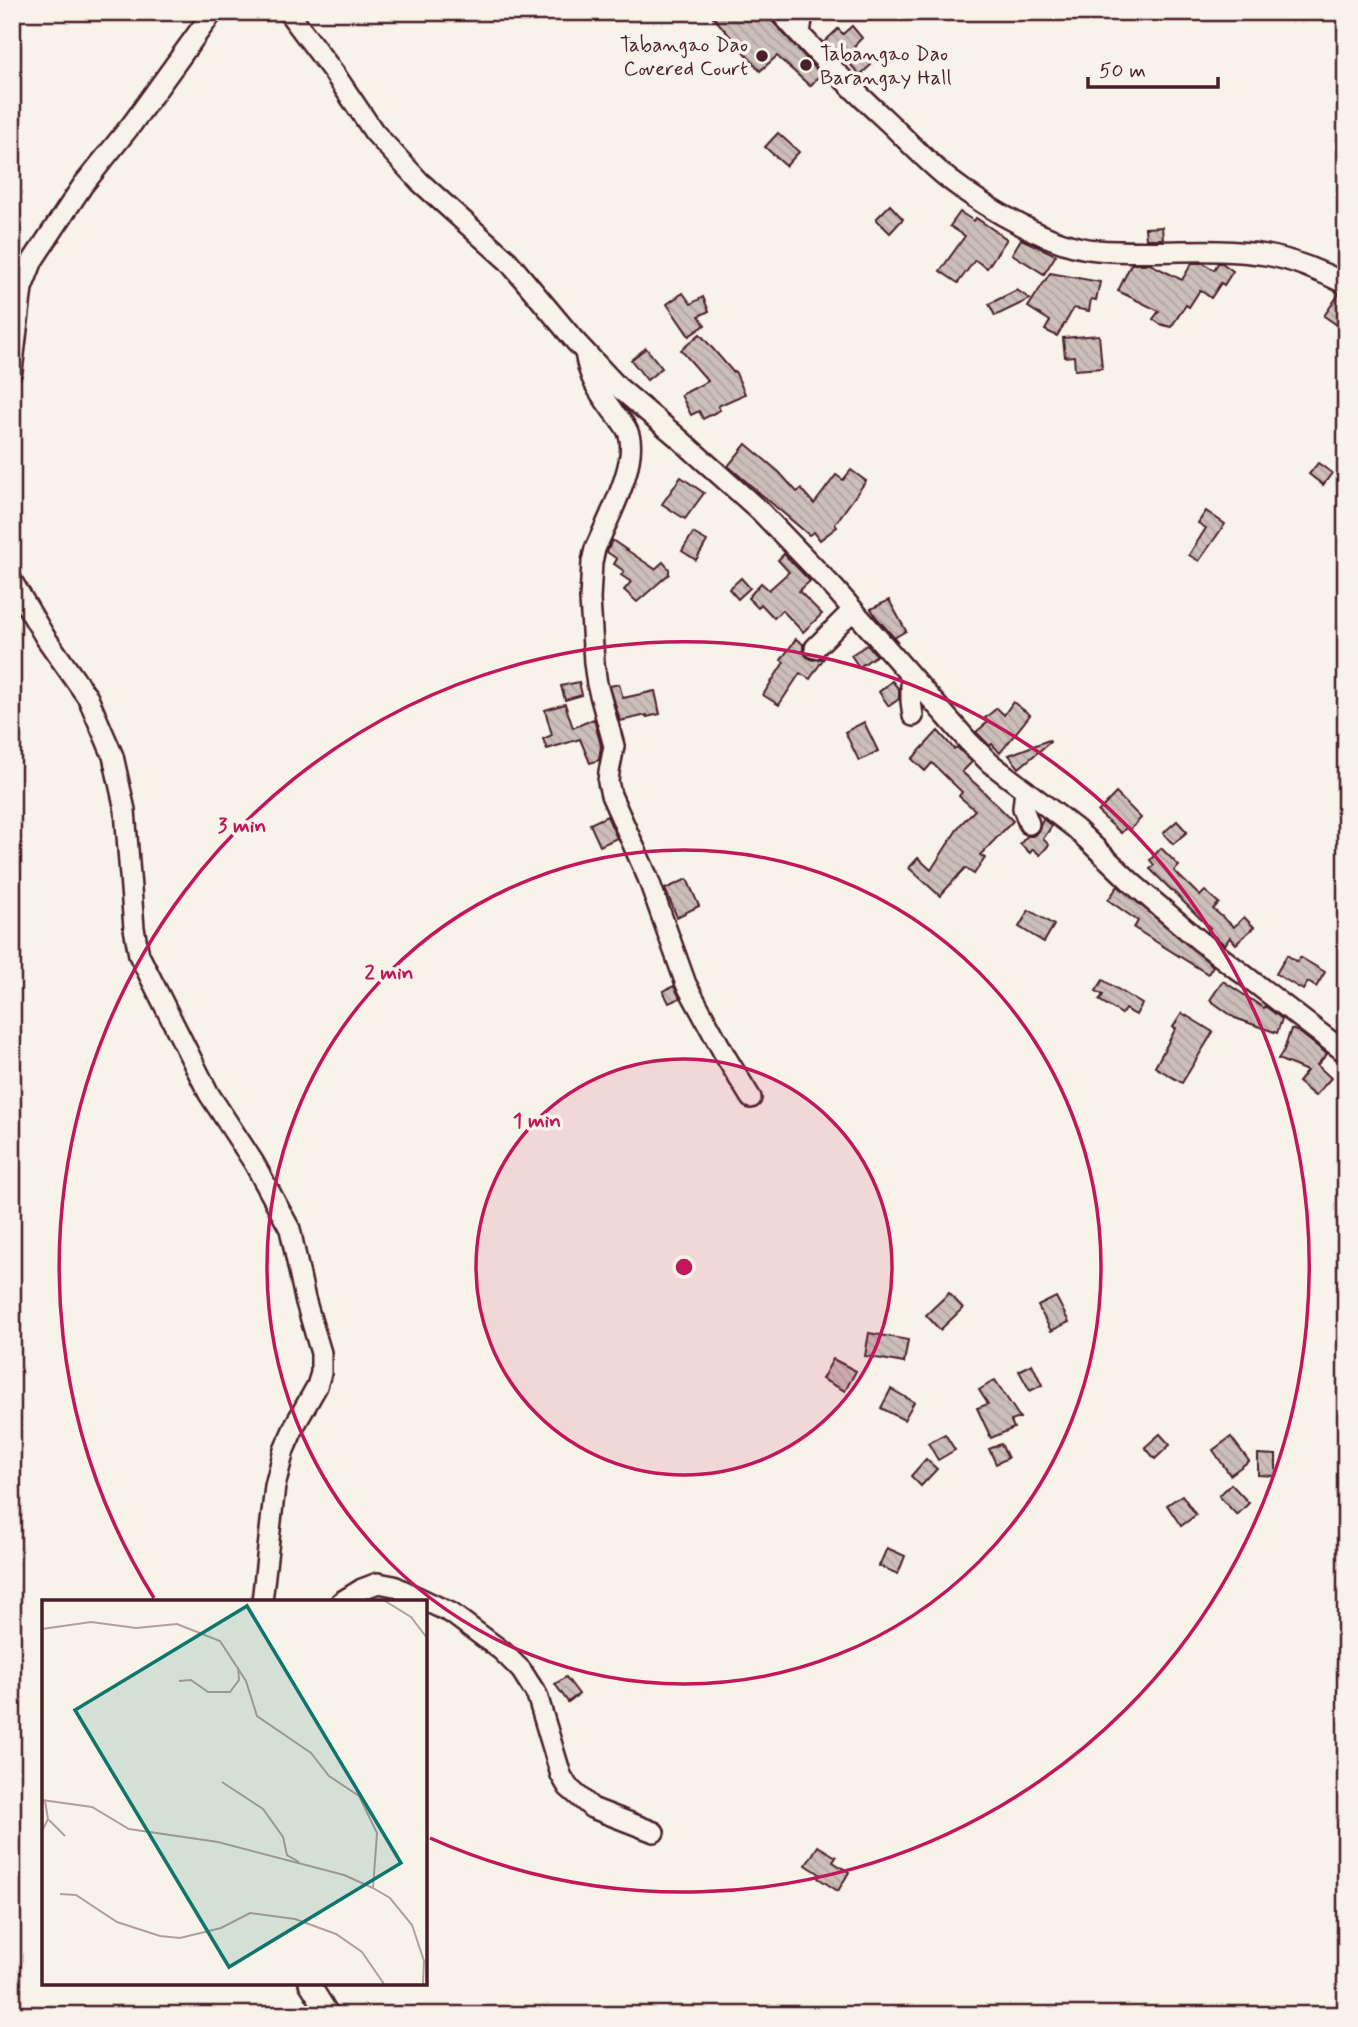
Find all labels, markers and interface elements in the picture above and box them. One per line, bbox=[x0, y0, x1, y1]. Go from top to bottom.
place label: Tabangao Dao Covered Court bbox=[620, 31, 748, 83]
place label: Tabangao Dao Barangay Hall bbox=[820, 40, 952, 92]
scale bar bbox=[1088, 46, 1218, 90]
marker: Tabangao Dao Covered Court bbox=[754, 48, 770, 64]
marker: Tabangao Dao Barangay Hall bbox=[798, 57, 814, 73]
text: 50 m bbox=[1099, 57, 1146, 85]
text: 3 min bbox=[218, 812, 266, 840]
text: 2 min bbox=[364, 959, 414, 987]
text: 1 min bbox=[513, 1107, 561, 1135]
centre of rings bbox=[672, 1255, 696, 1279]
inset map bbox=[42, 1600, 427, 1985]

